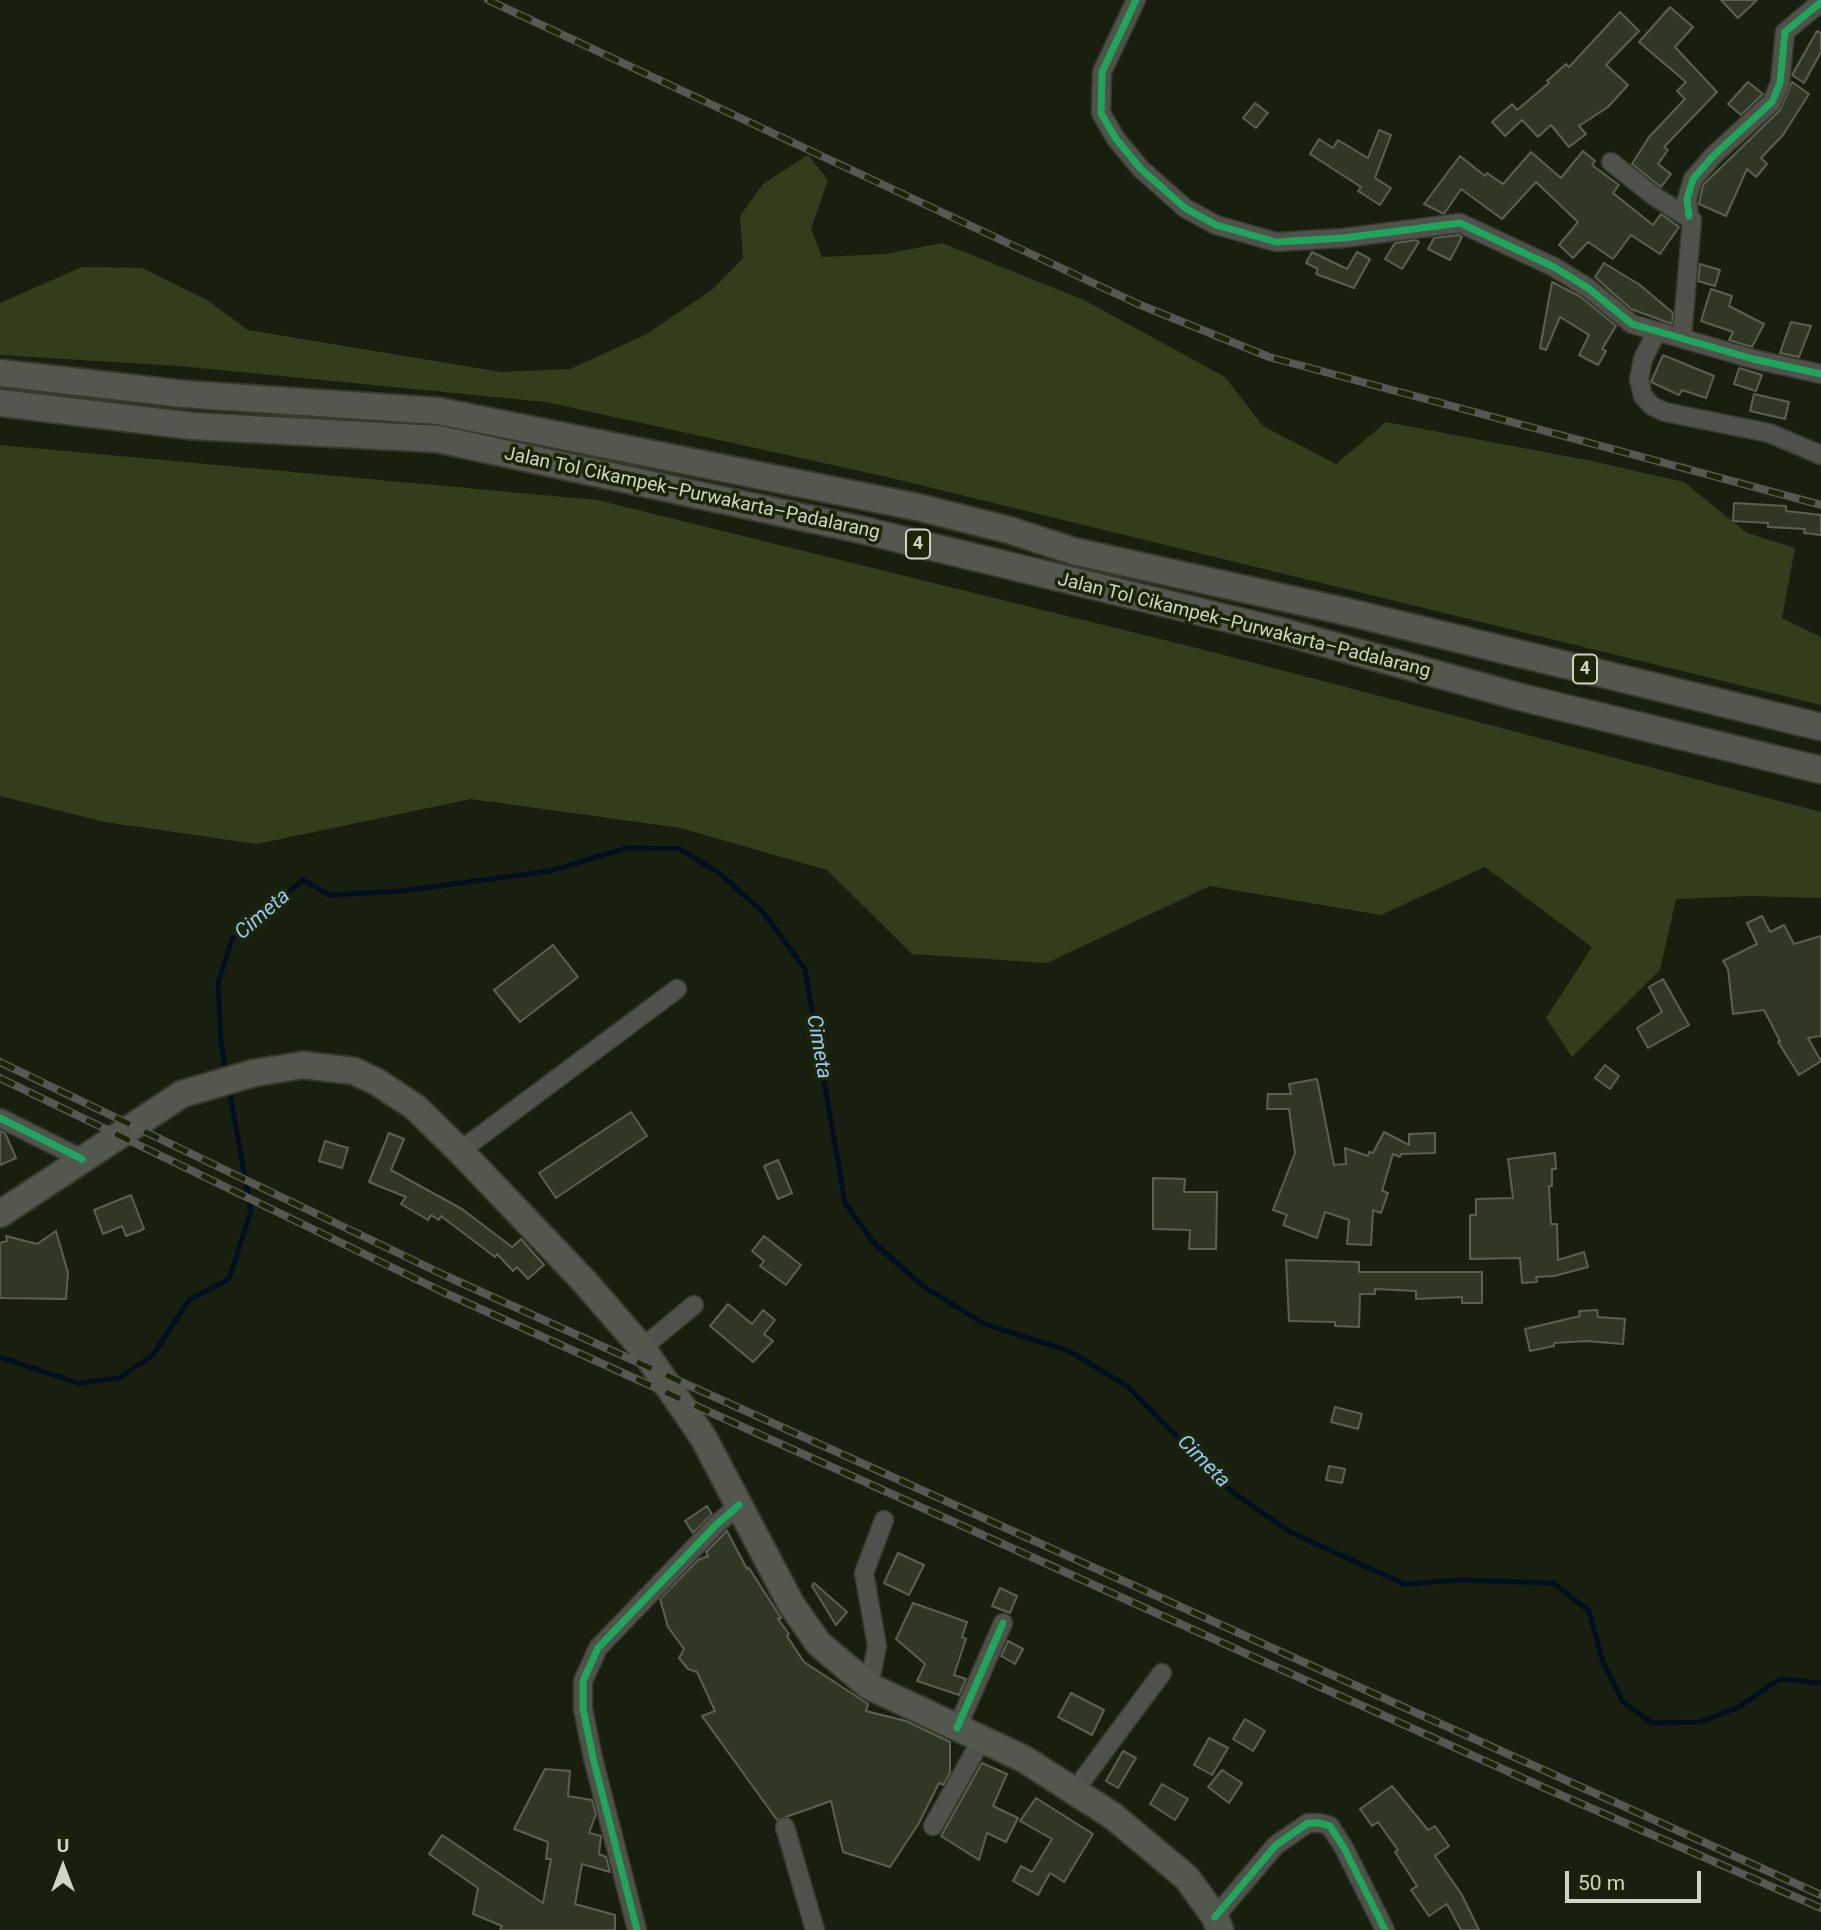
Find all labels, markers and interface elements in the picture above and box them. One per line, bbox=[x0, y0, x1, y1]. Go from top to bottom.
street label: Jalan Tol Cikampek–Purwakarta–Padalarang bbox=[502, 443, 882, 545]
road number: 4 bbox=[906, 530, 930, 558]
street label: Jalan Tol Cikampek–Purwakarta–Padalarang bbox=[1055, 569, 1433, 683]
road number: 4 bbox=[1573, 654, 1597, 684]
water label: Cimeta bbox=[230, 884, 296, 946]
water label: Cimeta bbox=[800, 1013, 836, 1081]
water label: Cimeta bbox=[1171, 1430, 1235, 1494]
north arrow bbox=[28, 1832, 98, 1902]
text: U bbox=[57, 1834, 69, 1857]
scale bar bbox=[1569, 1856, 1706, 1900]
text: 50 m bbox=[1578, 1871, 1625, 1895]

